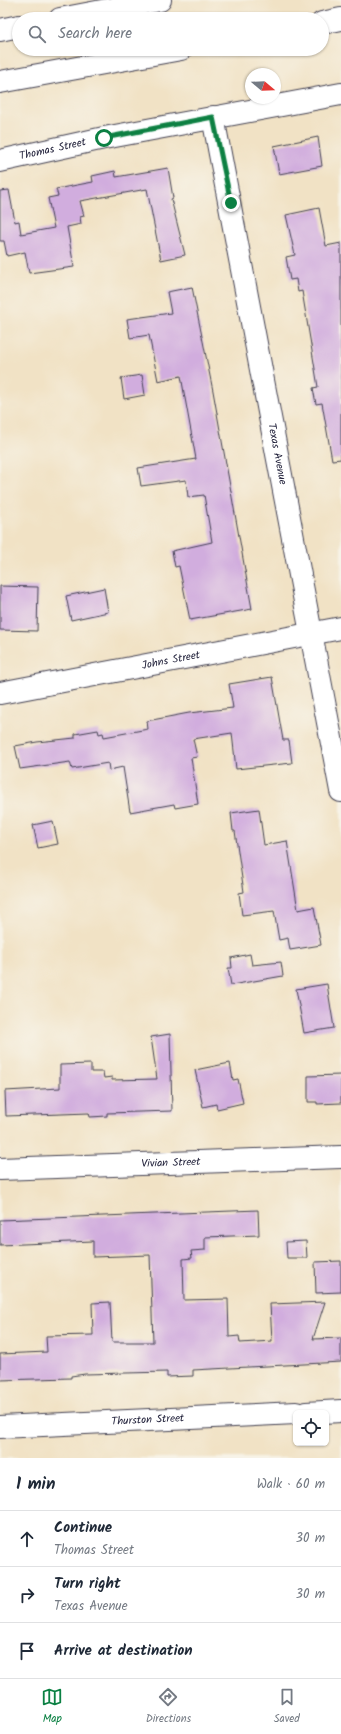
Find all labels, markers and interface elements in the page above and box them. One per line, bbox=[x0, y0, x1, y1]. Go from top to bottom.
search box bbox=[12, 12, 329, 56]
text: Search here bbox=[58, 22, 132, 46]
icon: search bbox=[26, 23, 48, 45]
north arrow bbox=[245, 68, 281, 104]
route start bbox=[95, 129, 113, 147]
street label: Thomas Street bbox=[18, 133, 88, 165]
route end bbox=[222, 194, 240, 212]
street label: Texas Avenue bbox=[262, 422, 292, 486]
street label: Johns Street bbox=[140, 646, 202, 675]
street label: Vivian Street bbox=[141, 1153, 202, 1173]
street label: Thurston Street bbox=[111, 1409, 185, 1431]
map controls bbox=[293, 1410, 329, 1446]
button: locate bbox=[293, 1410, 329, 1446]
text: 1 min bbox=[16, 1471, 55, 1498]
text: Walk · 60 m bbox=[257, 1474, 325, 1495]
text: Continue bbox=[54, 1516, 112, 1540]
icon: ahead bbox=[16, 1528, 38, 1550]
text: 30 m bbox=[296, 1528, 325, 1549]
text: Thomas Street bbox=[54, 1540, 134, 1561]
text: Turn right bbox=[54, 1572, 121, 1596]
icon: right bbox=[16, 1584, 38, 1606]
text: 30 m bbox=[296, 1584, 325, 1605]
text: Texas Avenue bbox=[54, 1596, 127, 1617]
text: Arrive at destination bbox=[54, 1639, 193, 1663]
icon: arrive bbox=[16, 1640, 38, 1662]
tab: Map bbox=[41, 1686, 63, 1728]
tab: Directions bbox=[146, 1686, 191, 1728]
tab: Saved bbox=[274, 1686, 300, 1728]

